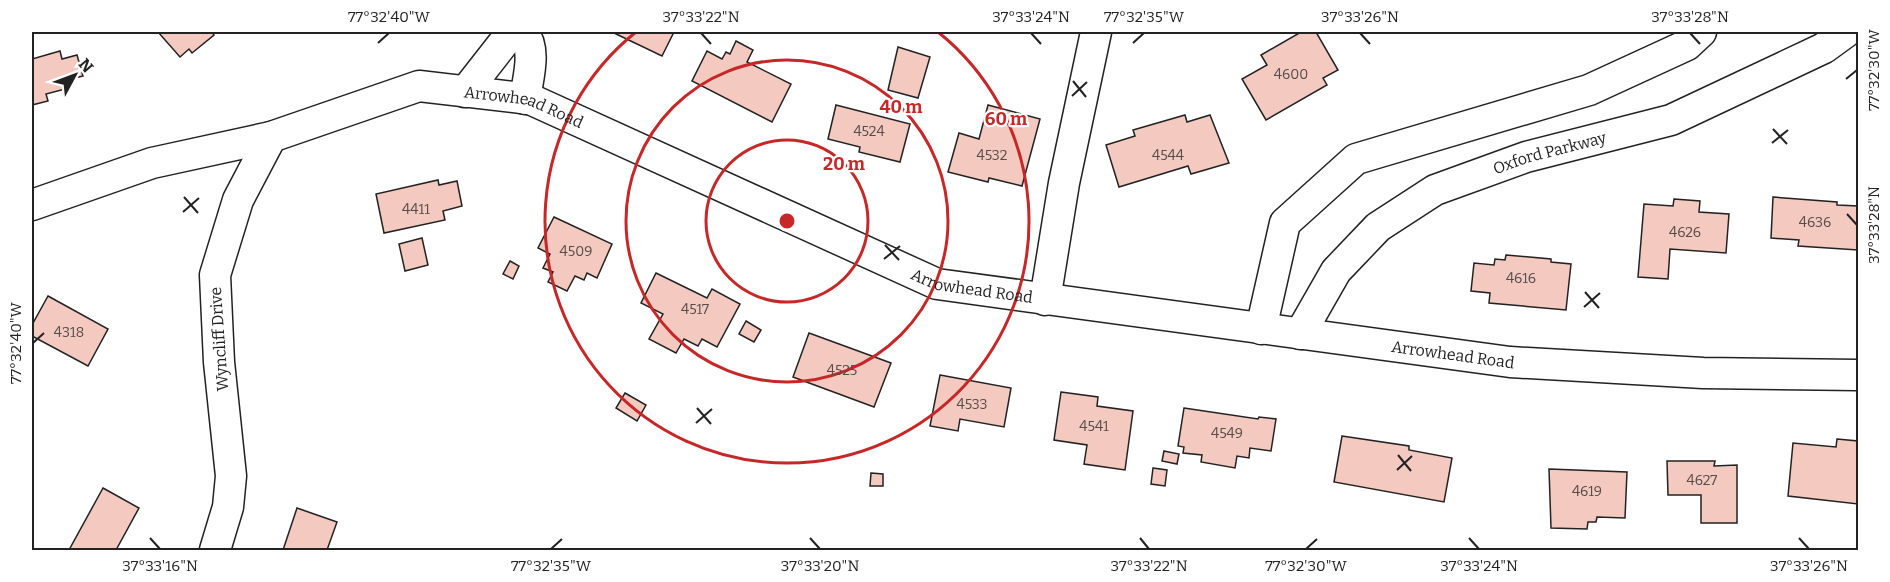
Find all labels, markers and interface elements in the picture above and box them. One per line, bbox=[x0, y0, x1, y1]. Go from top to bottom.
text: 77°32'40"W bbox=[348, 8, 431, 26]
text: 37°33'22"N bbox=[662, 8, 740, 26]
text: 37°33'24"N bbox=[992, 8, 1070, 26]
text: 77°32'35"W bbox=[1104, 8, 1185, 26]
text: 37°33'26"N bbox=[1321, 8, 1399, 26]
text: 37°33'28"N bbox=[1651, 8, 1729, 26]
text: 77°32'30"W bbox=[1865, 29, 1883, 111]
north arrow bbox=[45, 45, 105, 105]
text: N bbox=[75, 55, 97, 76]
house number: 4600 bbox=[1274, 66, 1308, 83]
street label: Arrowhead Road bbox=[463, 82, 587, 132]
text: 40 m bbox=[880, 96, 922, 118]
text: 60 m bbox=[985, 108, 1027, 130]
house number: 4524 bbox=[853, 123, 885, 140]
street label: Oxford Parkway bbox=[1490, 127, 1609, 178]
house number: 4532 bbox=[977, 147, 1007, 164]
house number: 4544 bbox=[1152, 147, 1184, 164]
text: 20 m bbox=[823, 153, 865, 175]
text: 37°33'28"N bbox=[1865, 186, 1883, 264]
house number: 4411 bbox=[402, 201, 430, 218]
centre of rings bbox=[777, 211, 797, 231]
house number: 4636 bbox=[1799, 214, 1831, 231]
house number: 4626 bbox=[1669, 224, 1701, 241]
house number: 4509 bbox=[560, 243, 592, 260]
street label: Arrowhead Road bbox=[908, 264, 1035, 307]
house number: 4616 bbox=[1506, 270, 1536, 287]
street label: Wyncliff Drive bbox=[206, 286, 232, 392]
text: 77°32'40"W bbox=[7, 301, 25, 384]
house number: 4517 bbox=[681, 301, 709, 318]
house number: 4318 bbox=[54, 324, 84, 341]
street label: Arrowhead Road bbox=[1390, 336, 1516, 372]
house number: 4525 bbox=[827, 362, 857, 379]
house number: 4533 bbox=[956, 396, 988, 413]
house number: 4541 bbox=[1079, 418, 1109, 435]
house number: 4549 bbox=[1211, 425, 1243, 442]
house number: 4627 bbox=[1687, 472, 1717, 489]
house number: 4619 bbox=[1572, 483, 1602, 500]
text: 37°33'16"N bbox=[122, 557, 198, 575]
text: 77°32'35"W bbox=[511, 557, 592, 575]
text: 37°33'20"N bbox=[781, 557, 859, 575]
text: 37°33'22"N bbox=[1110, 557, 1188, 575]
text: 77°32'30"W bbox=[1265, 557, 1347, 575]
text: 37°33'24"N bbox=[1440, 557, 1518, 575]
text: 37°33'26"N bbox=[1770, 557, 1848, 575]

